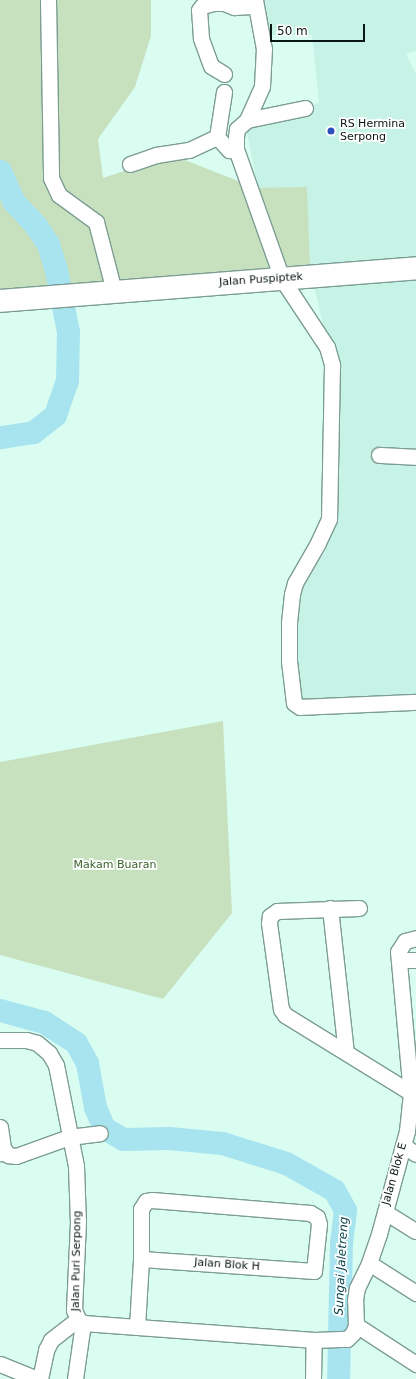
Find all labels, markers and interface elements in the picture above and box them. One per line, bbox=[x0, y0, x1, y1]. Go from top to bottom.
scale bar bbox=[272, 16, 367, 42]
text: 50 m bbox=[277, 24, 308, 38]
place label: RS Hermina Serpong bbox=[340, 118, 405, 144]
marker: RS Hermina Serpong bbox=[325, 125, 337, 137]
street label: Jalan Puspiptek bbox=[219, 270, 303, 290]
park label: Makam Buaran bbox=[74, 858, 156, 872]
street label: Jalan Blok E bbox=[380, 1141, 410, 1207]
street label: Jalan Puri Serpong bbox=[70, 1211, 84, 1311]
water label: Sungai Jaletreng bbox=[332, 1216, 352, 1316]
street label: Jalan Blok H bbox=[194, 1256, 260, 1274]

